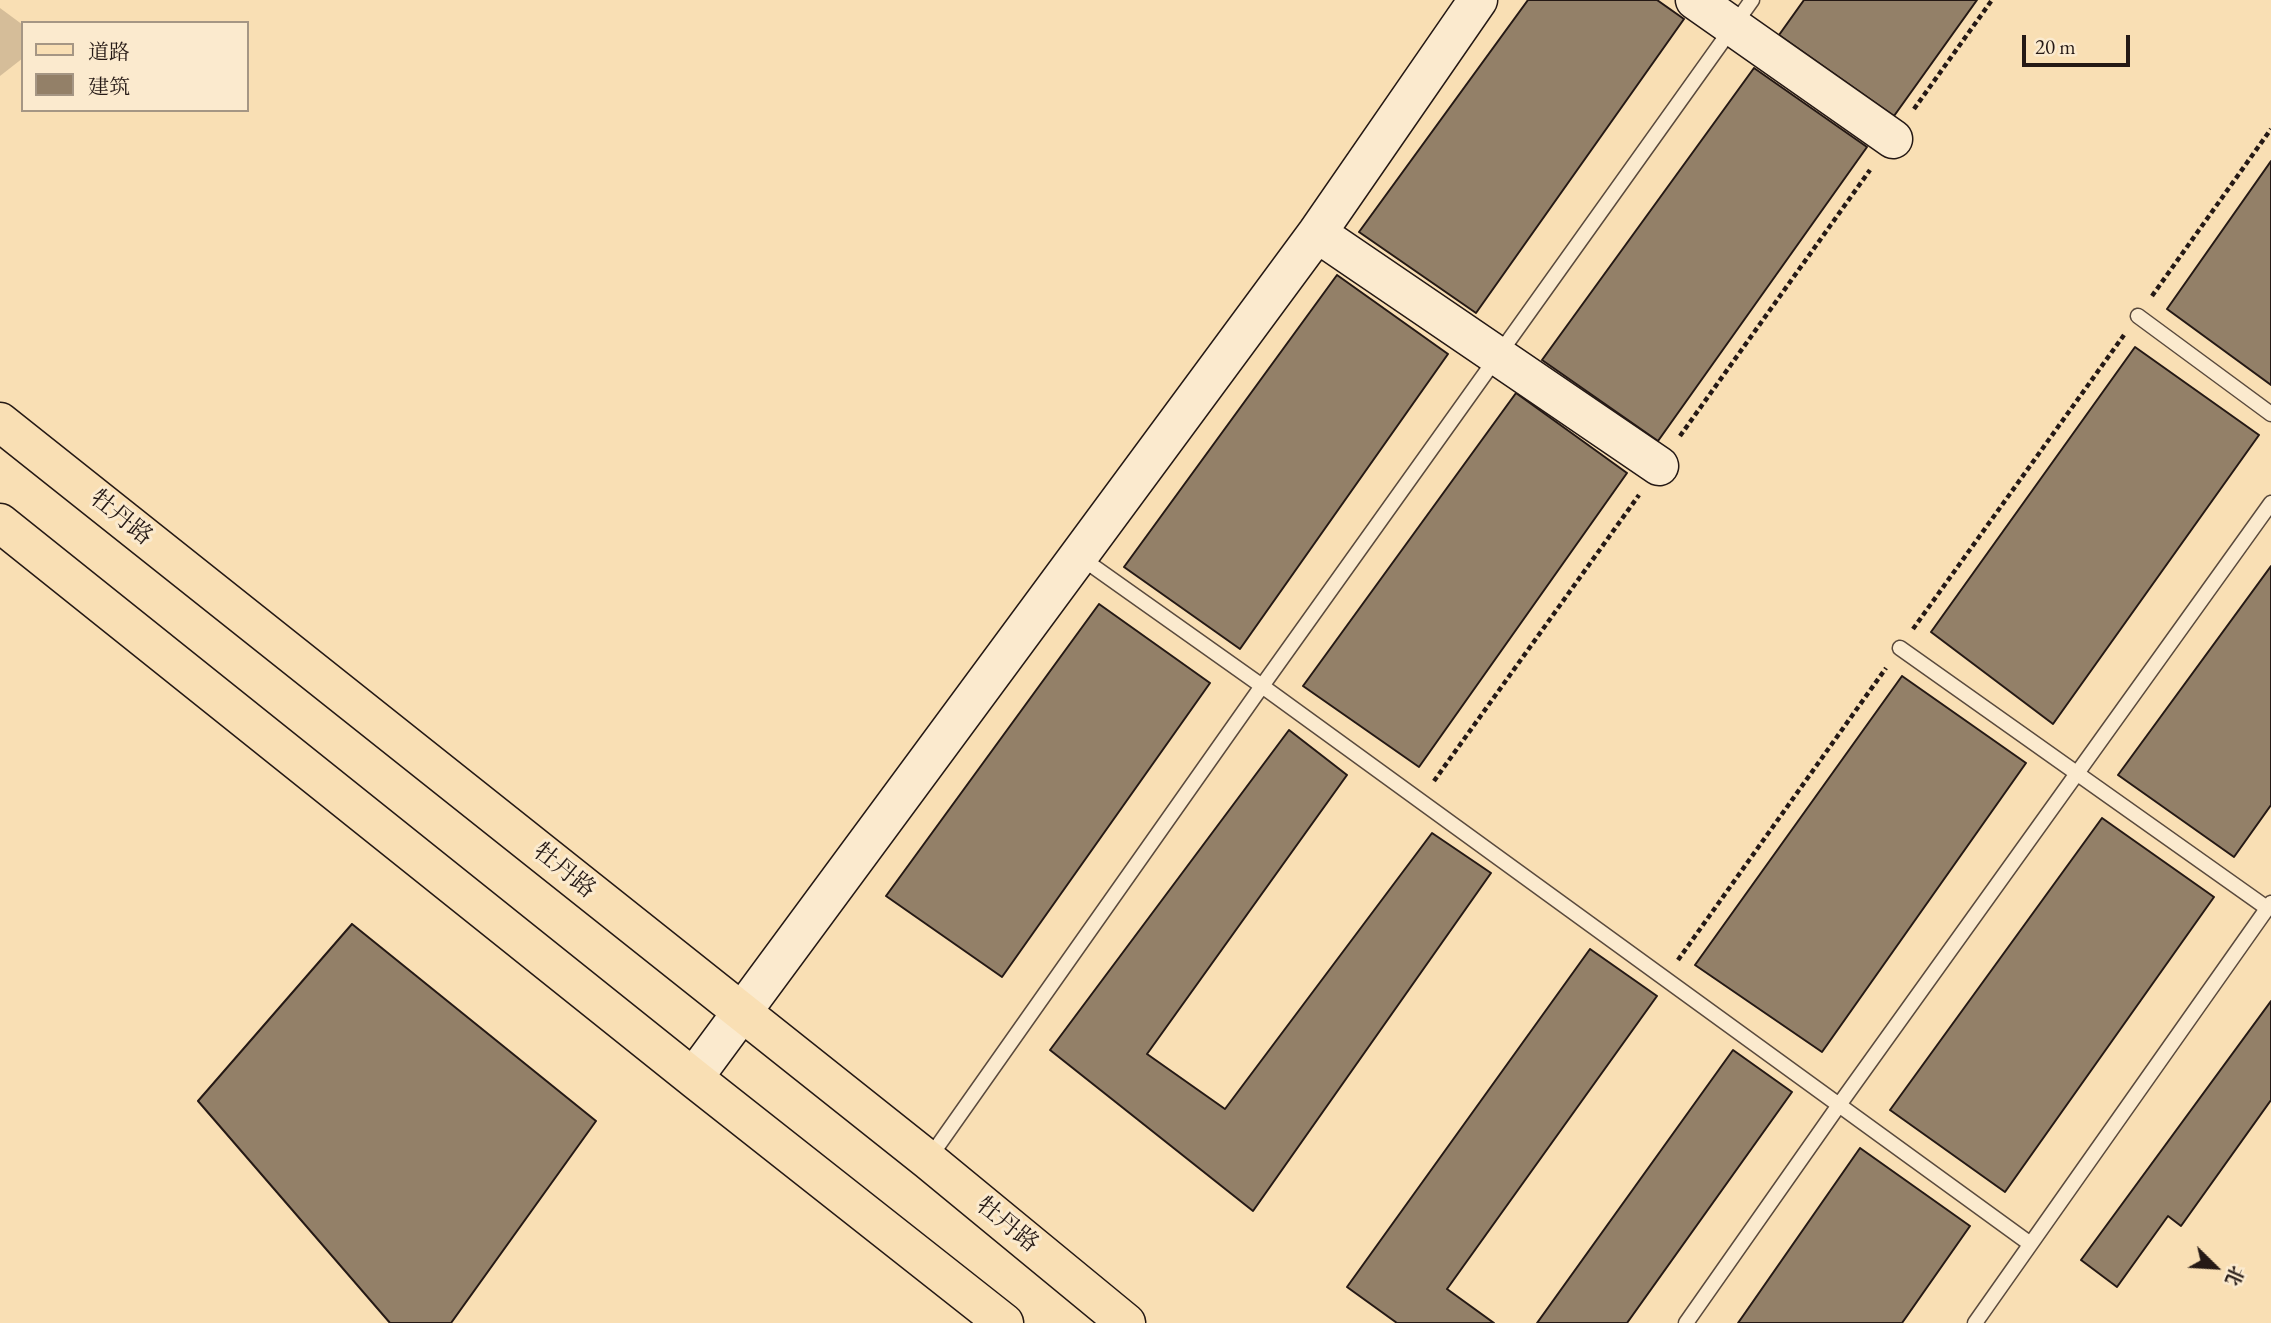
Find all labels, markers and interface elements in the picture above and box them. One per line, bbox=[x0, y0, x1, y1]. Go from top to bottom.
legend bbox=[21, 21, 248, 112]
scale bar bbox=[2026, 21, 2134, 65]
text: 20 m bbox=[2035, 33, 2076, 60]
text: 道路 bbox=[88, 38, 130, 65]
text: 建筑 bbox=[88, 73, 130, 100]
street label: 牡丹路 bbox=[84, 484, 158, 552]
street label: 牡丹路 bbox=[527, 837, 601, 905]
street label: 牡丹路 bbox=[970, 1191, 1044, 1259]
north arrow bbox=[2180, 1232, 2250, 1302]
text: 北 bbox=[2219, 1262, 2250, 1290]

